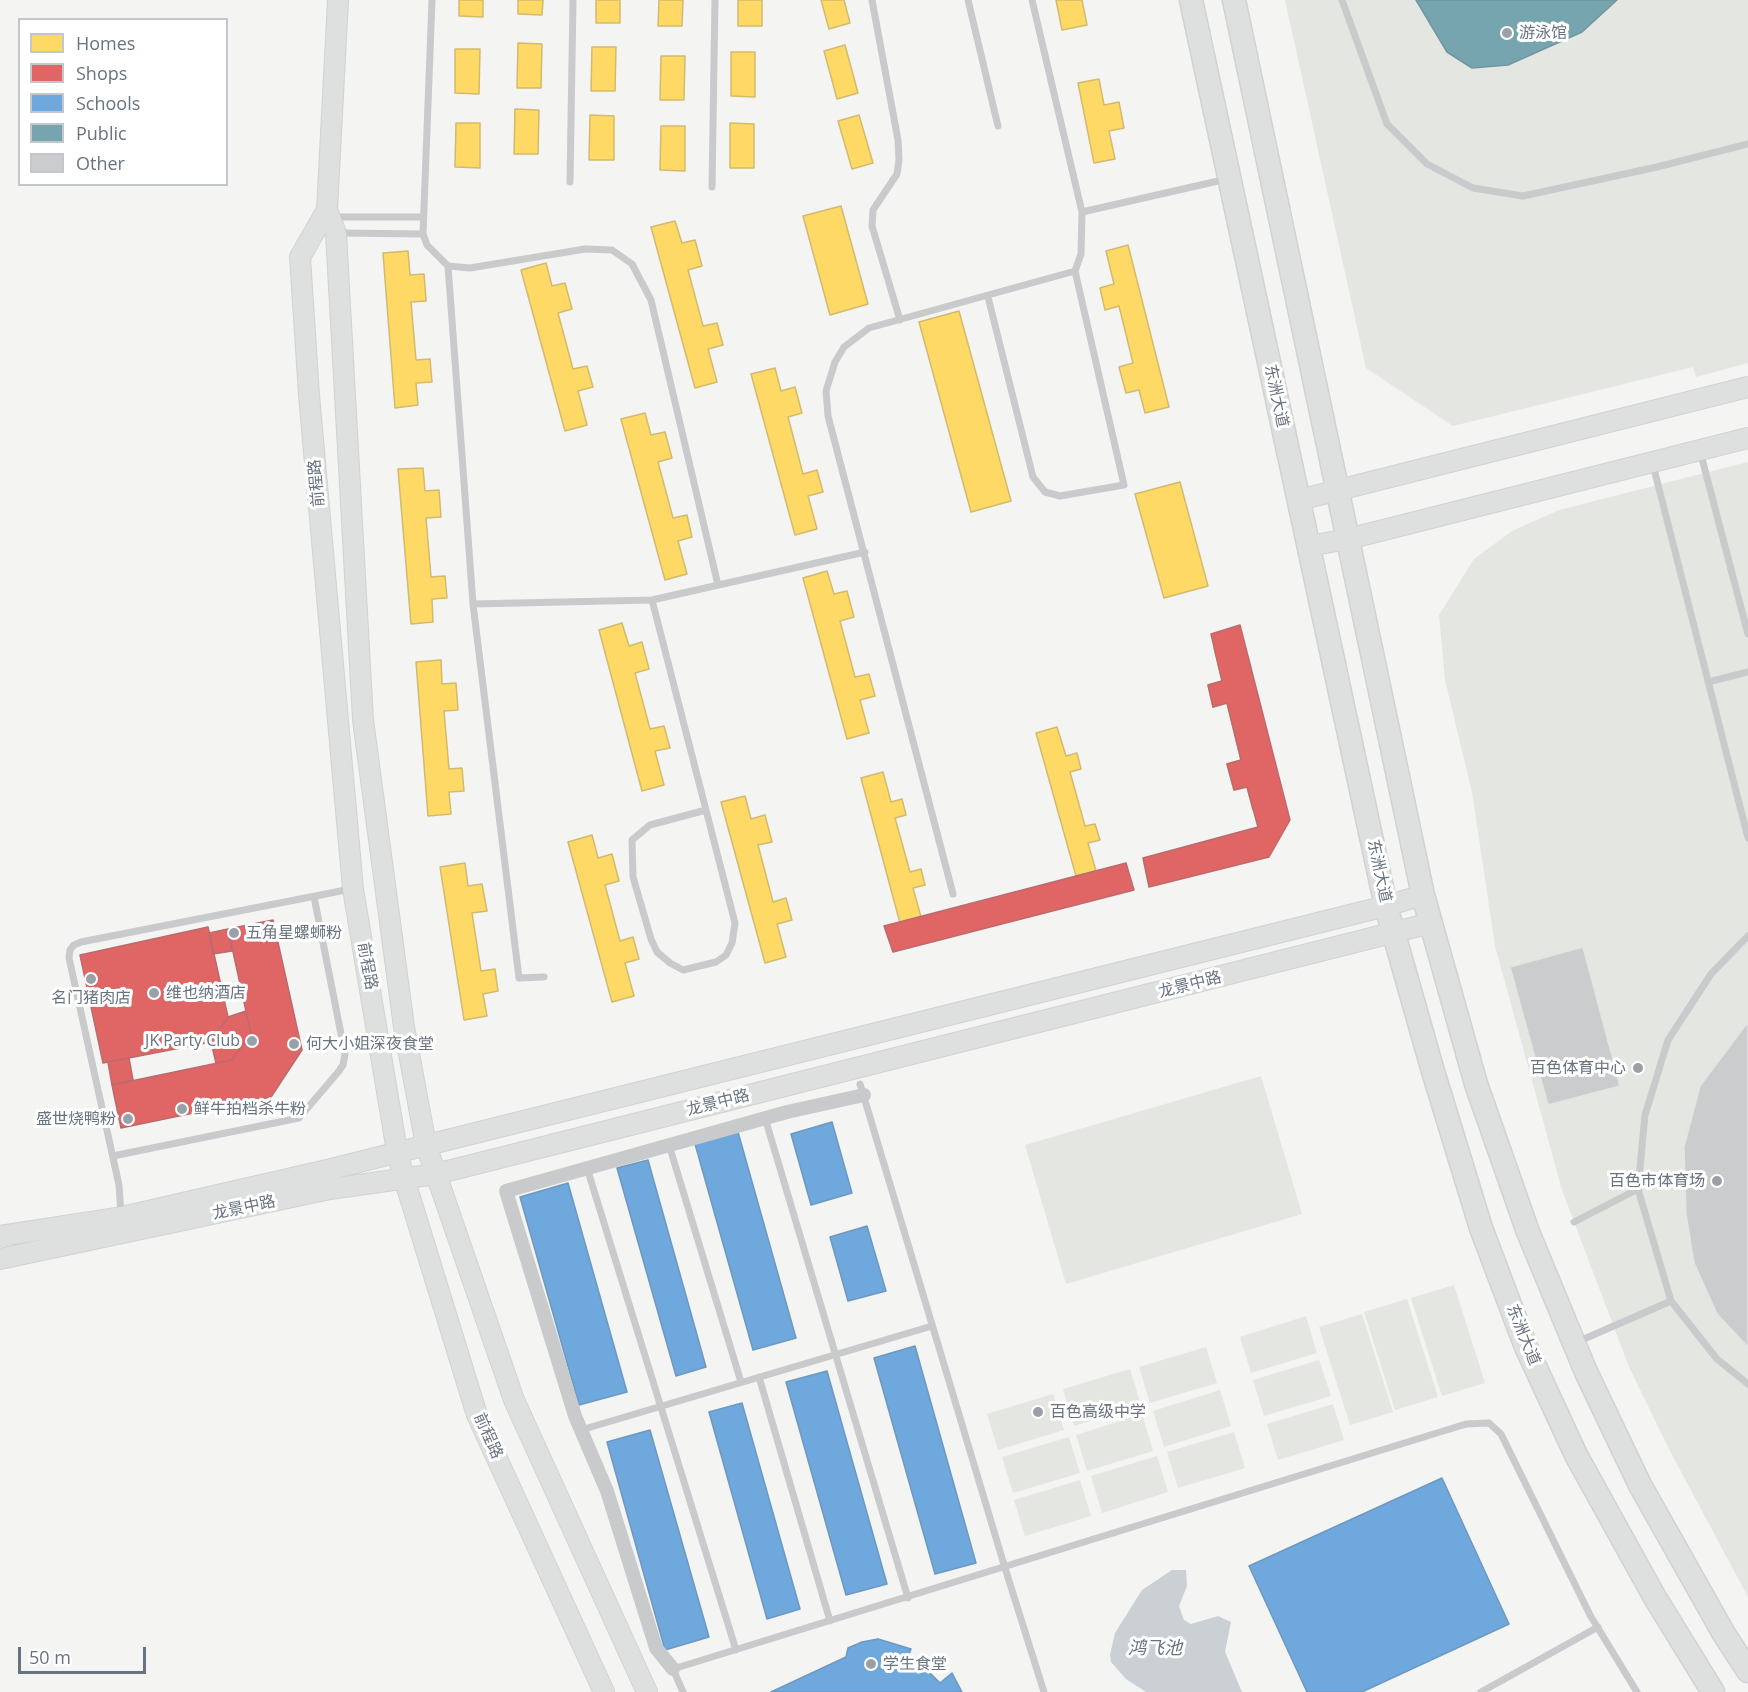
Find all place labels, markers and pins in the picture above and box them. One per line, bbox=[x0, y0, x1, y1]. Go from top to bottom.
place label: 游泳馆 bbox=[1519, 23, 1567, 43]
marker: 游泳馆 bbox=[1500, 26, 1514, 40]
place label: 五角星螺蛳粉 bbox=[246, 923, 342, 943]
marker: 五角星螺蛳粉 bbox=[227, 926, 241, 940]
marker: 名门猪肉店 bbox=[84, 972, 98, 986]
place label: 维也纳酒店 bbox=[166, 983, 246, 1003]
marker: 维也纳酒店 bbox=[147, 986, 161, 1000]
place label: 名门猪肉店 bbox=[51, 988, 131, 1008]
place label: JK Party Club bbox=[145, 1031, 240, 1051]
marker: JK Party Club bbox=[245, 1034, 259, 1048]
place label: 何大小姐深夜食堂 bbox=[306, 1034, 434, 1054]
marker: 何大小姐深夜食堂 bbox=[287, 1037, 301, 1051]
place label: 百色体育中心 bbox=[1530, 1058, 1626, 1078]
marker: 百色体育中心 bbox=[1631, 1061, 1645, 1075]
place label: 鲜牛拍档杀牛粉 bbox=[194, 1099, 306, 1119]
marker: 鲜牛拍档杀牛粉 bbox=[175, 1102, 189, 1116]
place label: 盛世烧鸭粉 bbox=[36, 1109, 116, 1129]
marker: 盛世烧鸭粉 bbox=[121, 1112, 135, 1126]
place label: 百色市体育场 bbox=[1609, 1171, 1705, 1191]
marker: 百色市体育场 bbox=[1710, 1174, 1724, 1188]
place label: 百色高级中学 bbox=[1050, 1402, 1146, 1422]
marker: 百色高级中学 bbox=[1031, 1405, 1045, 1419]
place label: 学生食堂 bbox=[883, 1654, 947, 1674]
marker: 学生食堂 bbox=[864, 1657, 878, 1671]

